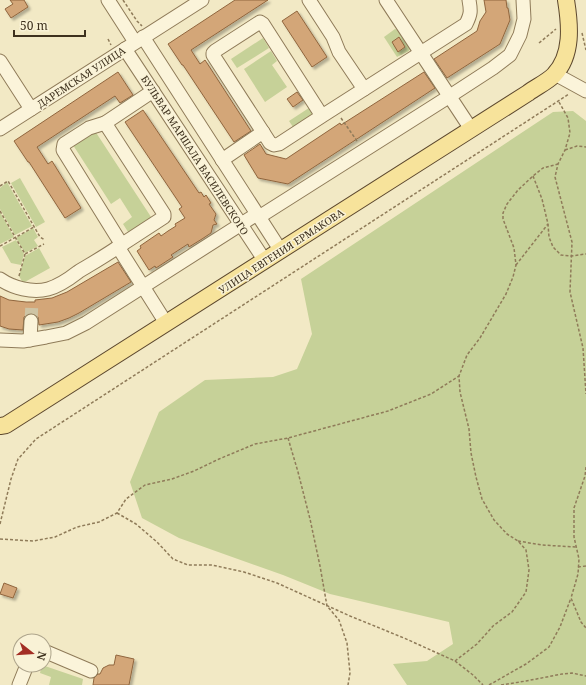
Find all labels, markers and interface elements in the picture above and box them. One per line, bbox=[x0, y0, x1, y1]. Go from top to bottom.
scale bar bbox=[14, 12, 85, 38]
text: 50 m bbox=[20, 17, 48, 34]
street label: ДАРЕМСКАЯ УЛИЦА bbox=[34, 43, 129, 111]
street label: БУЛЬВАР МАРШАЛА ВАСИЛЕВСКОГО bbox=[138, 73, 252, 237]
street label: УЛИЦА ЕВГЕНИЯ ЕРМАКОВА bbox=[216, 205, 347, 297]
north arrow bbox=[12, 633, 52, 673]
text: N bbox=[34, 650, 50, 663]

